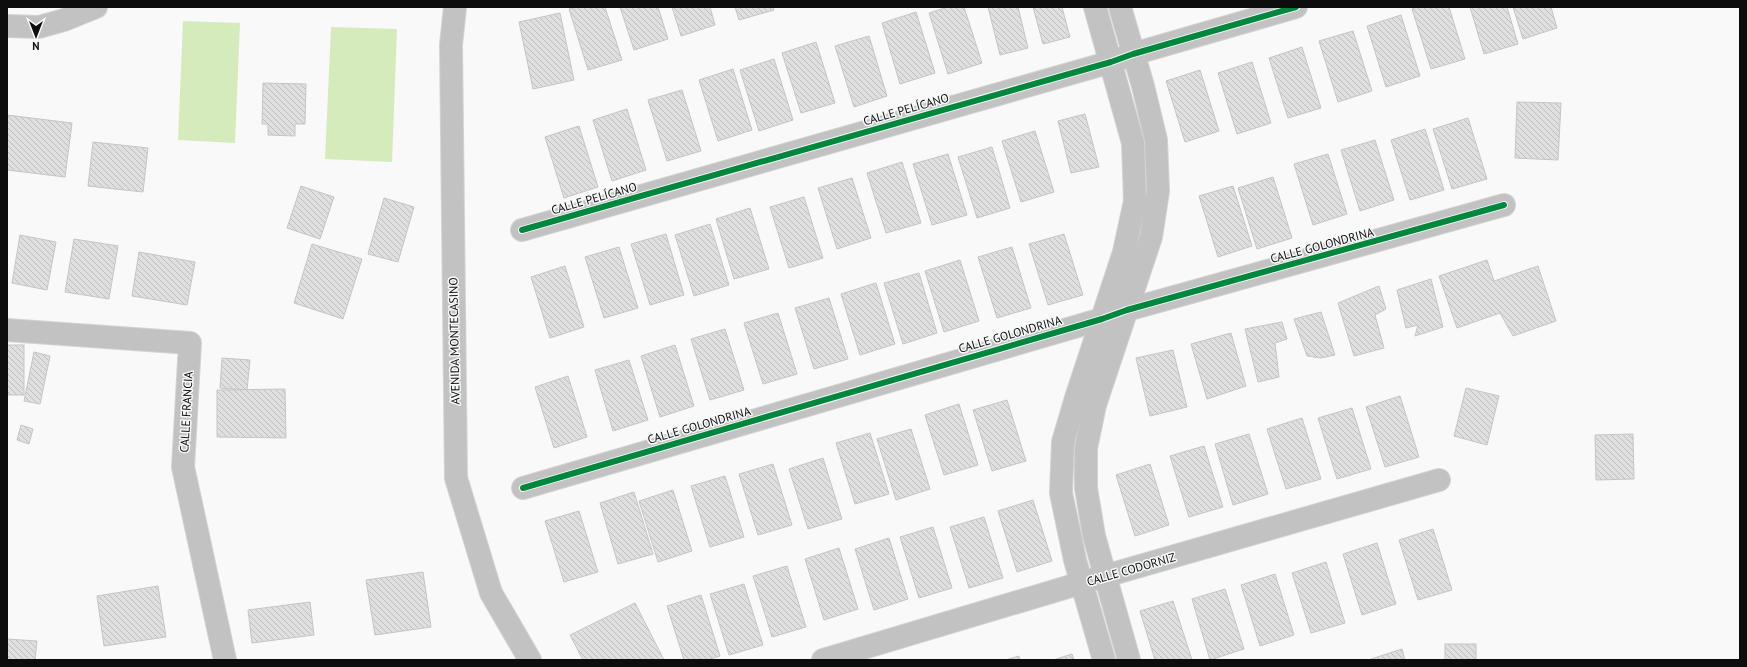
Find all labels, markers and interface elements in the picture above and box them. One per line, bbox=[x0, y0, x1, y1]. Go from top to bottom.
north arrow bbox=[16, 16, 56, 56]
text: N bbox=[32, 39, 40, 53]
street label: CALLE PELÍCANO bbox=[862, 90, 950, 128]
street label: CALLE PELÍCANO bbox=[550, 179, 638, 217]
street label: CALLE GOLONDRINA bbox=[1269, 224, 1375, 266]
street label: AVENIDA MONTECASINO bbox=[445, 277, 463, 405]
street label: CALLE GOLONDRINA bbox=[957, 312, 1063, 356]
street label: CALLE FRANCIA bbox=[176, 371, 196, 453]
street label: CALLE GOLONDRINA bbox=[646, 403, 752, 447]
street label: CALLE CODORNIZ bbox=[1085, 549, 1178, 589]

